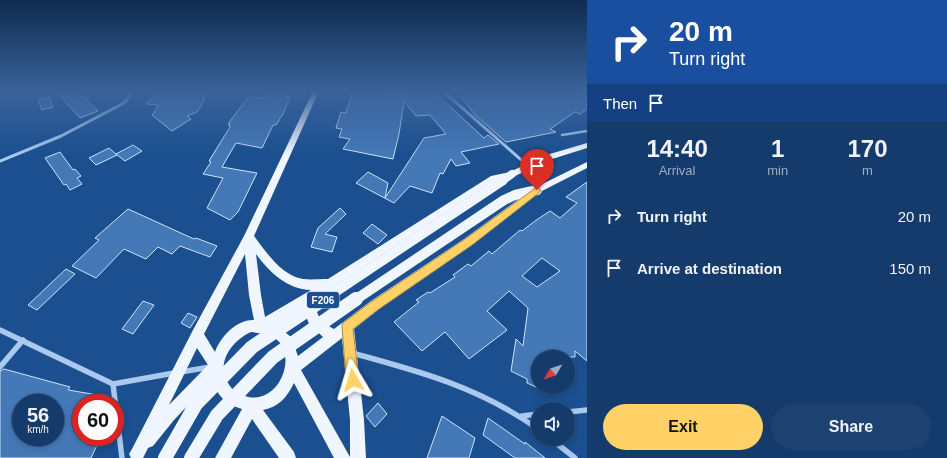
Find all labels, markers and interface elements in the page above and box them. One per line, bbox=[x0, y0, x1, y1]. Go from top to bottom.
icon: right bbox=[603, 16, 655, 68]
text: 20 m bbox=[669, 16, 733, 47]
text: Turn right bbox=[669, 49, 745, 69]
icon: arrive bbox=[645, 92, 667, 114]
text: Then bbox=[603, 95, 637, 112]
text: 14:40 bbox=[646, 135, 708, 162]
text: 1 bbox=[771, 135, 784, 162]
text: 170 bbox=[848, 135, 888, 162]
pin bbox=[520, 149, 554, 190]
icon: arrive bbox=[526, 155, 548, 177]
text: Arrival bbox=[659, 163, 696, 178]
text: min bbox=[767, 163, 788, 178]
text: m bbox=[862, 163, 873, 178]
icon: right bbox=[603, 205, 625, 227]
text: Turn right bbox=[637, 208, 707, 225]
text: 20 m bbox=[898, 208, 931, 225]
icon: arrive bbox=[603, 257, 625, 279]
text: Arrive at destination bbox=[637, 260, 782, 277]
text: 150 m bbox=[889, 260, 931, 277]
road number: F206 bbox=[307, 292, 339, 308]
north arrow bbox=[531, 350, 575, 394]
map controls bbox=[531, 350, 575, 446]
position arrow bbox=[332, 359, 374, 401]
speed limit sign: 60 bbox=[72, 394, 124, 446]
button: sound bbox=[531, 402, 575, 446]
text: 56 bbox=[27, 404, 49, 426]
button: Exit bbox=[603, 404, 763, 450]
button: Share bbox=[771, 404, 931, 450]
text: km/h bbox=[27, 424, 49, 435]

